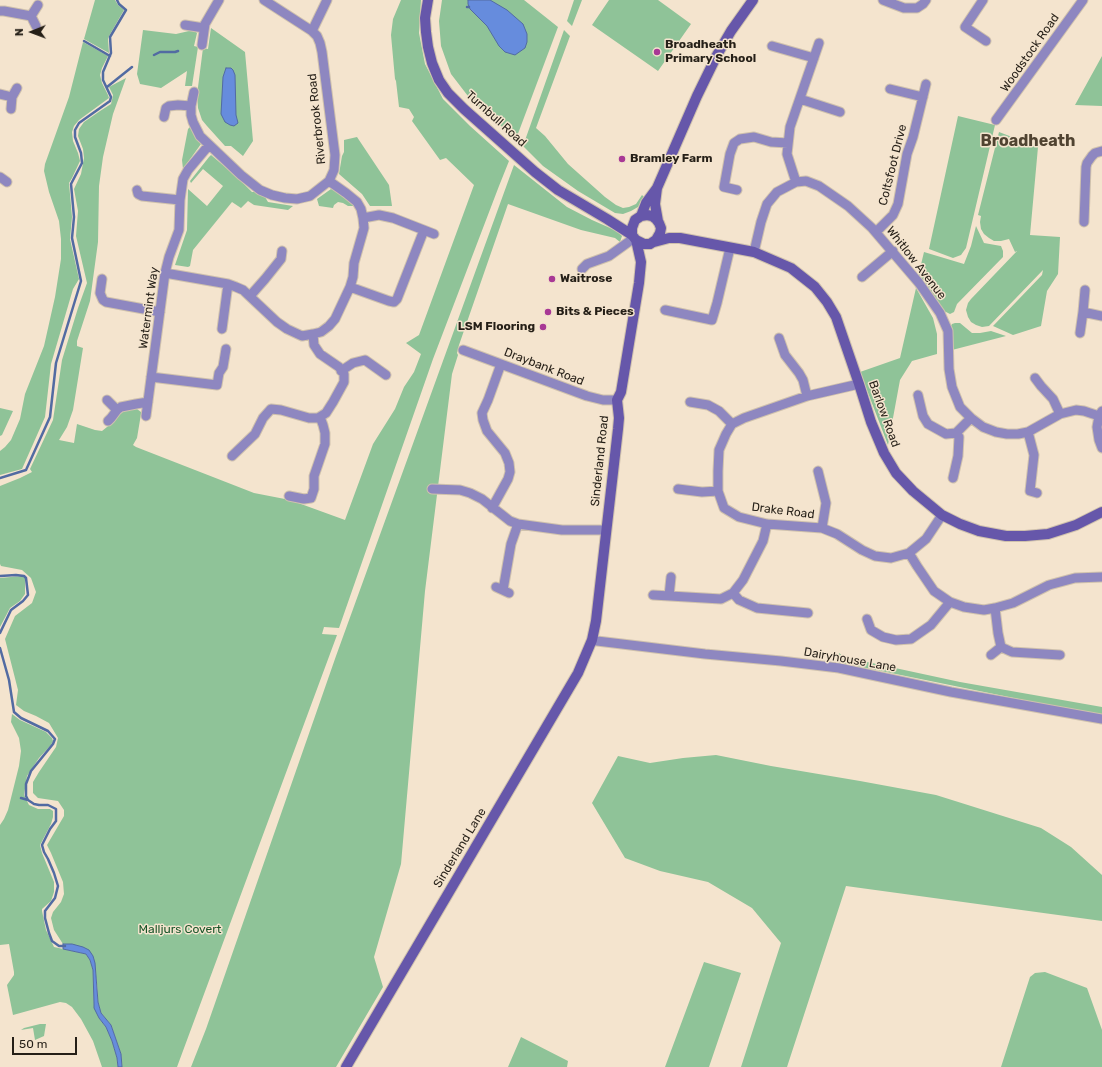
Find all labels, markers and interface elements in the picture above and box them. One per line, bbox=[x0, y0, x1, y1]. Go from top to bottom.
street label: Woodstock Road bbox=[998, 11, 1062, 95]
north arrow bbox=[12, 12, 52, 52]
text: N bbox=[13, 28, 26, 36]
place label: Broadheath Primary School bbox=[665, 38, 756, 66]
marker: Broadheath Primary School bbox=[652, 47, 662, 57]
street label: Riverbrook Road bbox=[305, 73, 329, 165]
street label: Turnbull Road bbox=[463, 88, 529, 150]
street label: Coltsfoot Drive bbox=[876, 123, 910, 207]
district label: Broadheath bbox=[981, 131, 1075, 151]
place label: Bramley Farm bbox=[630, 152, 713, 166]
marker: Bramley Farm bbox=[617, 154, 627, 164]
street label: Whitlow Avenue bbox=[883, 224, 949, 302]
street label: Watermint Way bbox=[136, 266, 162, 350]
place label: Waitrose bbox=[560, 272, 612, 286]
marker: Waitrose bbox=[547, 274, 557, 284]
place label: Bits & Pieces bbox=[556, 305, 634, 319]
marker: Bits & Pieces bbox=[543, 307, 553, 317]
place label: LSM Flooring bbox=[458, 320, 535, 334]
marker: LSM Flooring bbox=[538, 322, 548, 332]
street label: Draybank Road bbox=[502, 345, 586, 389]
street label: Barlow Road bbox=[865, 379, 903, 449]
street label: Sinderland Road bbox=[588, 415, 612, 507]
street label: Drake Road bbox=[751, 500, 815, 522]
street label: Dairyhouse Lane bbox=[803, 645, 897, 675]
street label: Sinderland Lane bbox=[431, 806, 489, 890]
park label: Malljurs Covert bbox=[139, 923, 221, 937]
scale bar bbox=[14, 1029, 79, 1055]
text: 50 m bbox=[19, 1037, 47, 1051]

